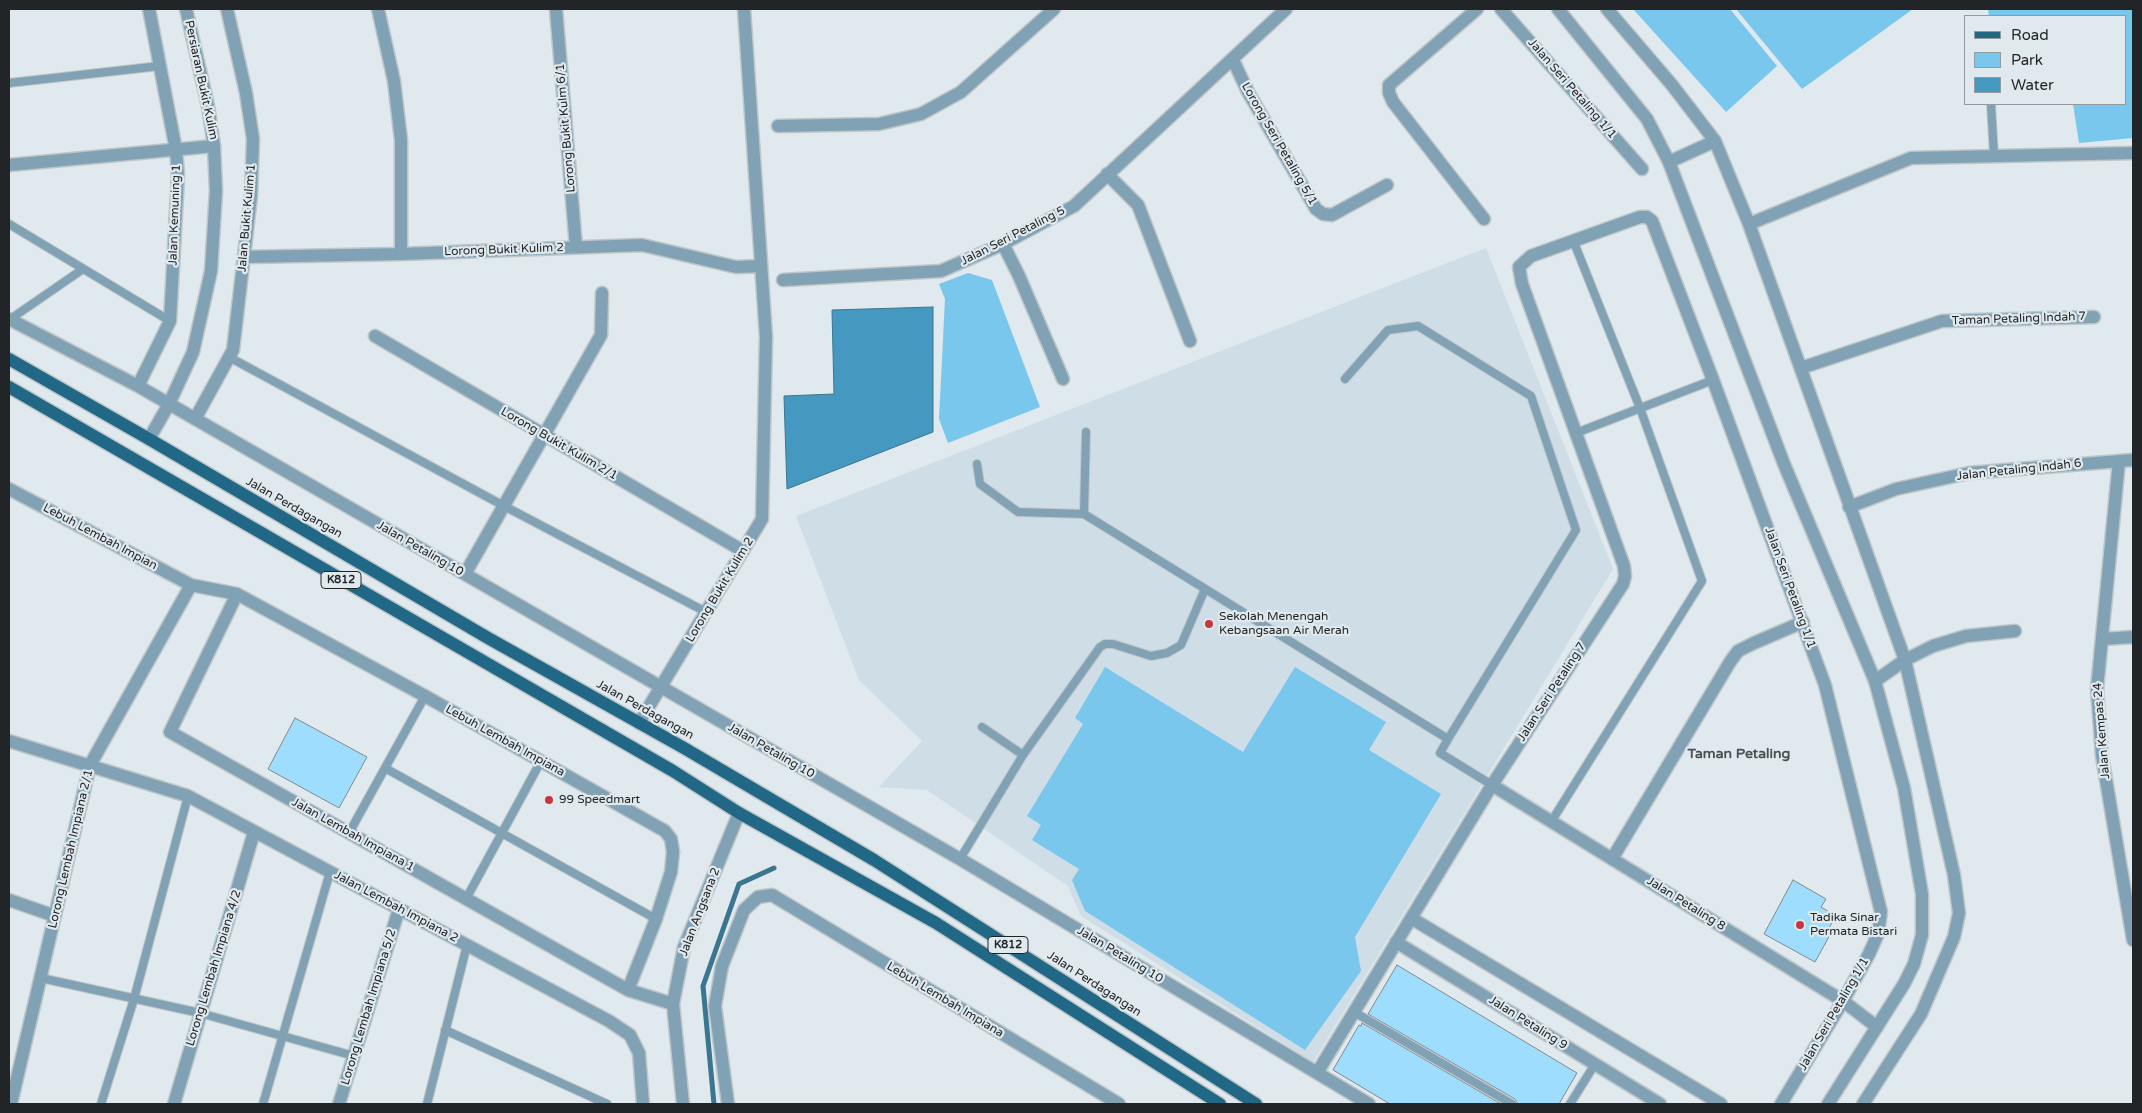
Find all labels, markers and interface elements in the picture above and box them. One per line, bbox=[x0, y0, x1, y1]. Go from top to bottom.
legend bbox=[1964, 15, 2127, 105]
street label: Persiaran Bukit Kulim bbox=[181, 19, 221, 141]
text: Road bbox=[2011, 26, 2049, 44]
street label: Jalan Seri Petaling 1/1 bbox=[1525, 36, 1619, 142]
text: Park bbox=[2011, 51, 2043, 69]
street label: Lorong Bukit Kulm 6/1 bbox=[553, 63, 579, 193]
text: Water bbox=[2011, 76, 2054, 94]
street label: Lorong Seri Petaling 5/1 bbox=[1238, 80, 1320, 208]
street label: Jalan Bukit Kulim 1 bbox=[235, 163, 259, 273]
street label: Jalan Kemuning 1 bbox=[166, 164, 184, 266]
street label: Jalan Seri Petaling 5 bbox=[959, 204, 1067, 268]
street label: Lorong Bukit Kulim 2 bbox=[444, 241, 564, 259]
street label: Taman Petaling Indah 7 bbox=[1952, 309, 2086, 329]
street label: Lorong Bukit Kulim 2/1 bbox=[498, 405, 620, 483]
street label: Jalan Petaling Indah 6 bbox=[1956, 456, 2082, 484]
street label: Jalan Perdagangan bbox=[243, 474, 345, 542]
street label: Lebuh Lembah Impian bbox=[40, 501, 160, 573]
street label: Jalan Petaling 10 bbox=[374, 518, 466, 580]
street label: Jalan Seri Petaling 1/1 bbox=[1761, 526, 1819, 650]
street label: Lorong Bukit Kulim 2 bbox=[683, 535, 757, 645]
road number: K812 bbox=[321, 572, 361, 588]
place label: Sekolah Menengah Kebangsaan Air Merah bbox=[1219, 610, 1349, 638]
marker: Sekolah Menengah Kebangsaan Air Merah bbox=[1203, 618, 1215, 630]
street label: Jalan Seri Petaling 7 bbox=[1515, 640, 1589, 744]
street label: Jalan Perdagangan bbox=[594, 677, 696, 743]
street label: Jalan Kempas 24 bbox=[2091, 682, 2113, 780]
street label: Lebuh Lembah Impiana bbox=[443, 702, 567, 780]
street label: Jalan Petaling 10 bbox=[725, 720, 817, 782]
district label: Taman Petaling bbox=[1688, 746, 1790, 762]
street label: Lorong Lembah Impiana 2/1 bbox=[46, 768, 96, 930]
place label: 99 Speedmart bbox=[559, 793, 640, 807]
marker: 99 Speedmart bbox=[543, 794, 555, 806]
street label: Jalan Lembah Impiana 1 bbox=[289, 795, 417, 875]
street label: Jalan Angsana 2 bbox=[677, 866, 723, 958]
street label: Jalan Lembah Impiana 2 bbox=[332, 868, 460, 946]
street label: Jalan Petaling 8 bbox=[1644, 874, 1728, 934]
street label: Lorong Lembah Impiana 4/2 bbox=[183, 888, 245, 1048]
place label: Tadika Sinar Permata Bistari bbox=[1810, 911, 1897, 939]
marker: Tadika Sinar Permata Bistari bbox=[1794, 919, 1806, 931]
street label: Jalan Petaling 10 bbox=[1074, 924, 1166, 986]
street label: Lorong Lembah Impiana 5/2 bbox=[338, 927, 400, 1087]
road number: K812 bbox=[988, 936, 1028, 954]
street label: Jalan Perdagangan bbox=[1044, 948, 1144, 1020]
street label: Jalan Seri Petaling 1/1 bbox=[1796, 955, 1872, 1073]
street label: Lebuh Lembah Impiana bbox=[884, 959, 1006, 1041]
street label: Jalan Petaling 9 bbox=[1486, 993, 1570, 1053]

